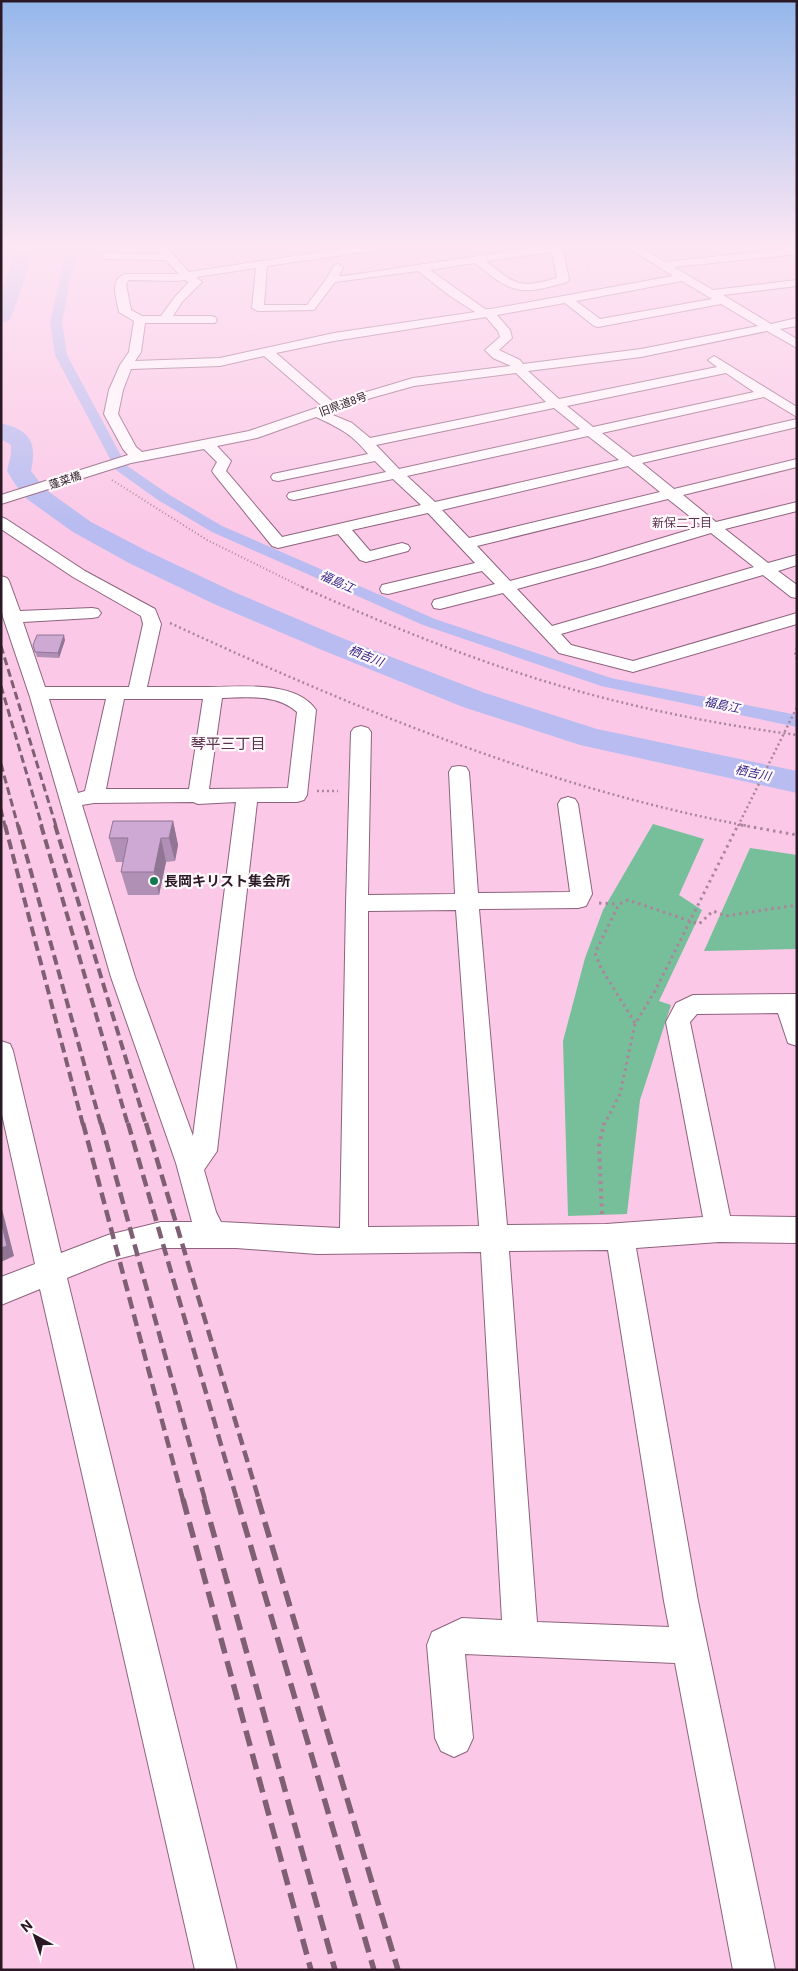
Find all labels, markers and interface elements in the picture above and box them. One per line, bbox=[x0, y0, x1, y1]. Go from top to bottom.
street label: 旧県道8号 bbox=[317, 390, 369, 419]
street label: 蓬菜橋 bbox=[47, 469, 83, 492]
district label: 新保二丁目 bbox=[652, 516, 712, 530]
water label: 福島江 bbox=[318, 568, 358, 597]
water label: 栖吉川 bbox=[347, 643, 387, 670]
water label: 福島江 bbox=[703, 694, 743, 716]
district label: 琴平三丁目 bbox=[190, 735, 266, 753]
water label: 栖吉川 bbox=[734, 762, 774, 784]
place label: 長岡キリスト集会所 bbox=[164, 873, 290, 889]
marker: 長岡キリスト集会所 bbox=[148, 875, 160, 887]
north arrow bbox=[10, 1911, 60, 1961]
text: N bbox=[18, 1917, 36, 1935]

